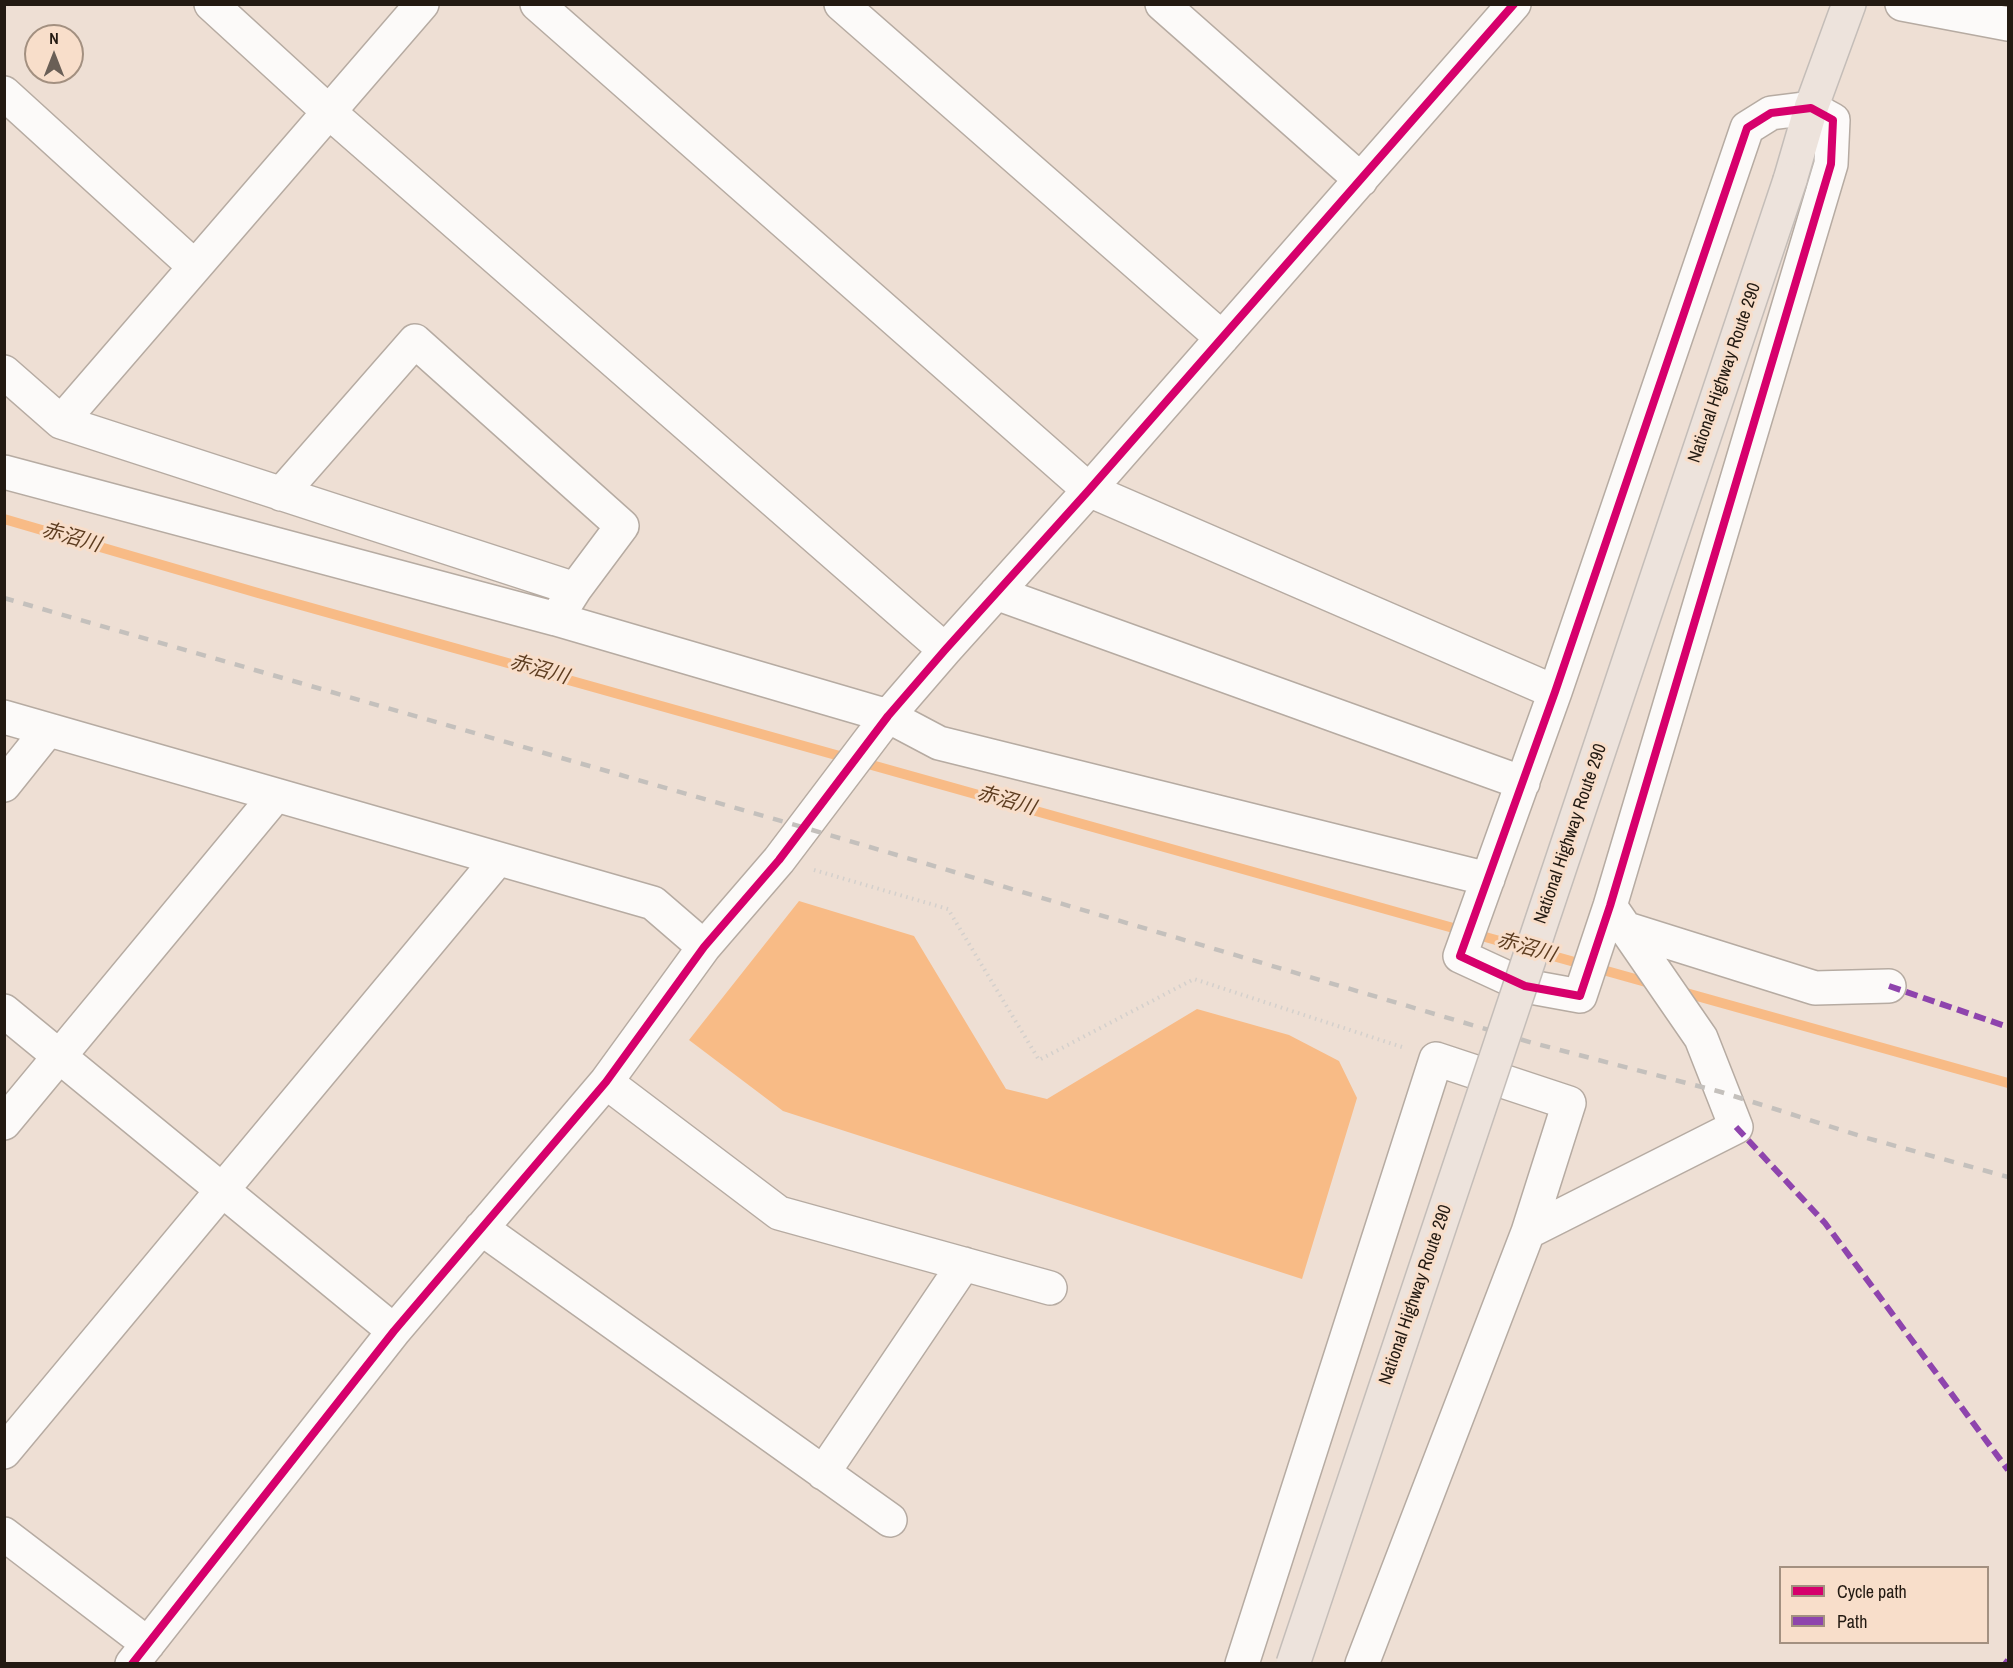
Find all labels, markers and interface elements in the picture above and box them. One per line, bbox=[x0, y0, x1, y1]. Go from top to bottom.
north arrow bbox=[24, 24, 84, 84]
text: N bbox=[49, 27, 59, 49]
street label: National Highway Route 290 bbox=[1684, 280, 1766, 466]
water label: 赤沼川 bbox=[39, 518, 103, 558]
water label: 赤沼川 bbox=[507, 650, 571, 690]
street label: National Highway Route 290 bbox=[1530, 741, 1612, 927]
water label: 赤沼川 bbox=[974, 781, 1038, 821]
water label: 赤沼川 bbox=[1494, 928, 1558, 968]
street label: National Highway Route 290 bbox=[1375, 1202, 1457, 1388]
legend bbox=[1779, 1566, 1989, 1644]
text: Cycle path bbox=[1837, 1579, 1907, 1604]
text: Path bbox=[1837, 1609, 1867, 1634]

